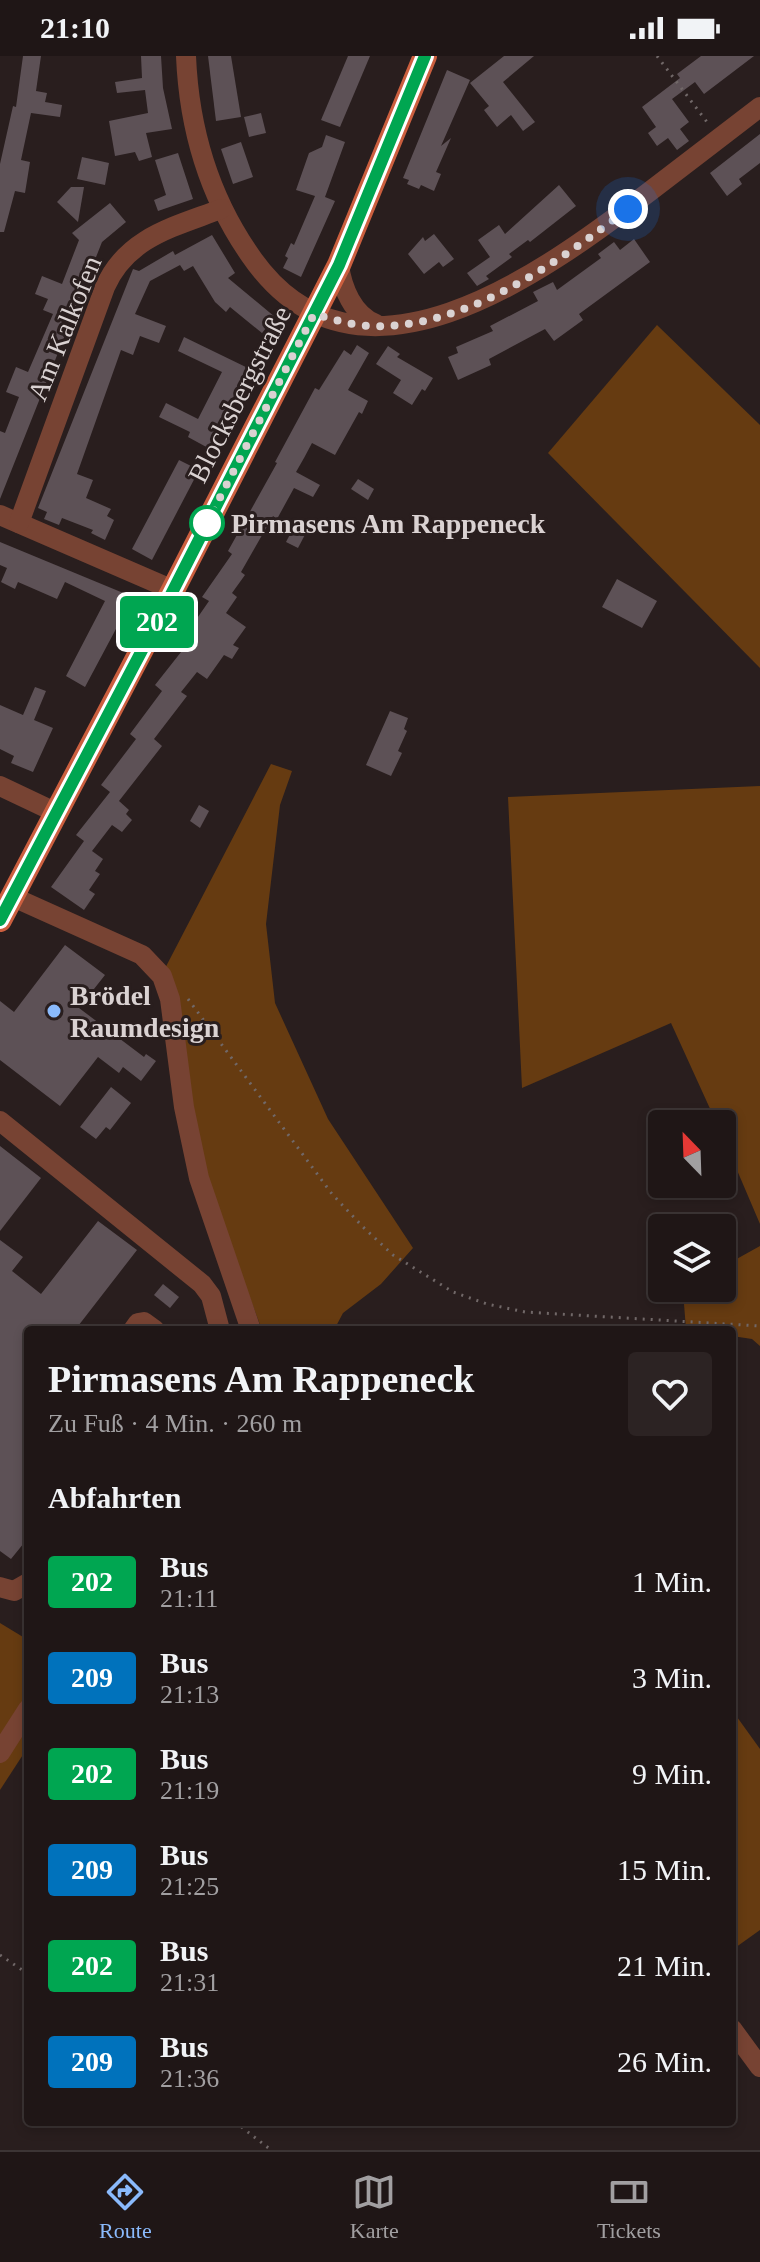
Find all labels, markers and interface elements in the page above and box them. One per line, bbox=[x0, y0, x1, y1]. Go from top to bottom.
text: 21:10 bbox=[40, 11, 110, 44]
your location bbox=[608, 189, 648, 229]
street label: Am Kalkofen bbox=[21, 251, 108, 405]
street label: Blocksbergstraße bbox=[182, 301, 297, 488]
marker: Pirmasens Am Rappeneck bbox=[190, 506, 224, 540]
place label: Pirmasens Am Rappeneck bbox=[231, 508, 546, 539]
line badge: 202 bbox=[111, 596, 203, 648]
text: 202 bbox=[136, 606, 178, 637]
place label: Brödel Raumdesign bbox=[70, 980, 220, 1043]
marker: Brödel Raumdesign bbox=[45, 1002, 63, 1020]
north arrow bbox=[648, 1110, 736, 1198]
map controls bbox=[648, 1110, 736, 1302]
button: layers bbox=[648, 1214, 736, 1302]
button: heart bbox=[628, 1352, 712, 1436]
text: Pirmasens Am Rappeneck bbox=[48, 1358, 474, 1400]
text: Zu Fuß · 4 Min. · 260 m bbox=[48, 1409, 302, 1438]
text: Abfahrten bbox=[48, 1481, 181, 1514]
text: Bus bbox=[160, 1550, 208, 1583]
text: 1 Min. bbox=[632, 1565, 712, 1598]
text: 202 bbox=[71, 1566, 113, 1597]
text: 21:11 bbox=[160, 1584, 218, 1613]
text: Bus bbox=[160, 1646, 208, 1679]
text: 3 Min. bbox=[632, 1661, 712, 1694]
text: 209 bbox=[71, 1662, 113, 1693]
text: 21:13 bbox=[160, 1680, 219, 1709]
text: Bus bbox=[160, 1742, 208, 1775]
text: 9 Min. bbox=[632, 1757, 712, 1790]
text: 202 bbox=[71, 1758, 113, 1789]
text: 21:19 bbox=[160, 1776, 219, 1805]
text: Bus bbox=[160, 1838, 208, 1871]
text: 15 Min. bbox=[617, 1853, 712, 1886]
text: 209 bbox=[71, 1854, 113, 1885]
text: 21:25 bbox=[160, 1872, 219, 1901]
text: Bus bbox=[160, 1934, 208, 1967]
text: 21 Min. bbox=[617, 1949, 712, 1982]
text: 202 bbox=[71, 1950, 113, 1981]
text: 21:31 bbox=[160, 1968, 219, 1997]
text: Bus bbox=[160, 2030, 208, 2063]
text: 26 Min. bbox=[617, 2045, 712, 2078]
text: 209 bbox=[71, 2046, 113, 2077]
text: 21:36 bbox=[160, 2064, 219, 2093]
tab: Route bbox=[99, 2170, 152, 2244]
tab: Karte bbox=[350, 2170, 399, 2244]
tab: Tickets bbox=[597, 2170, 661, 2244]

